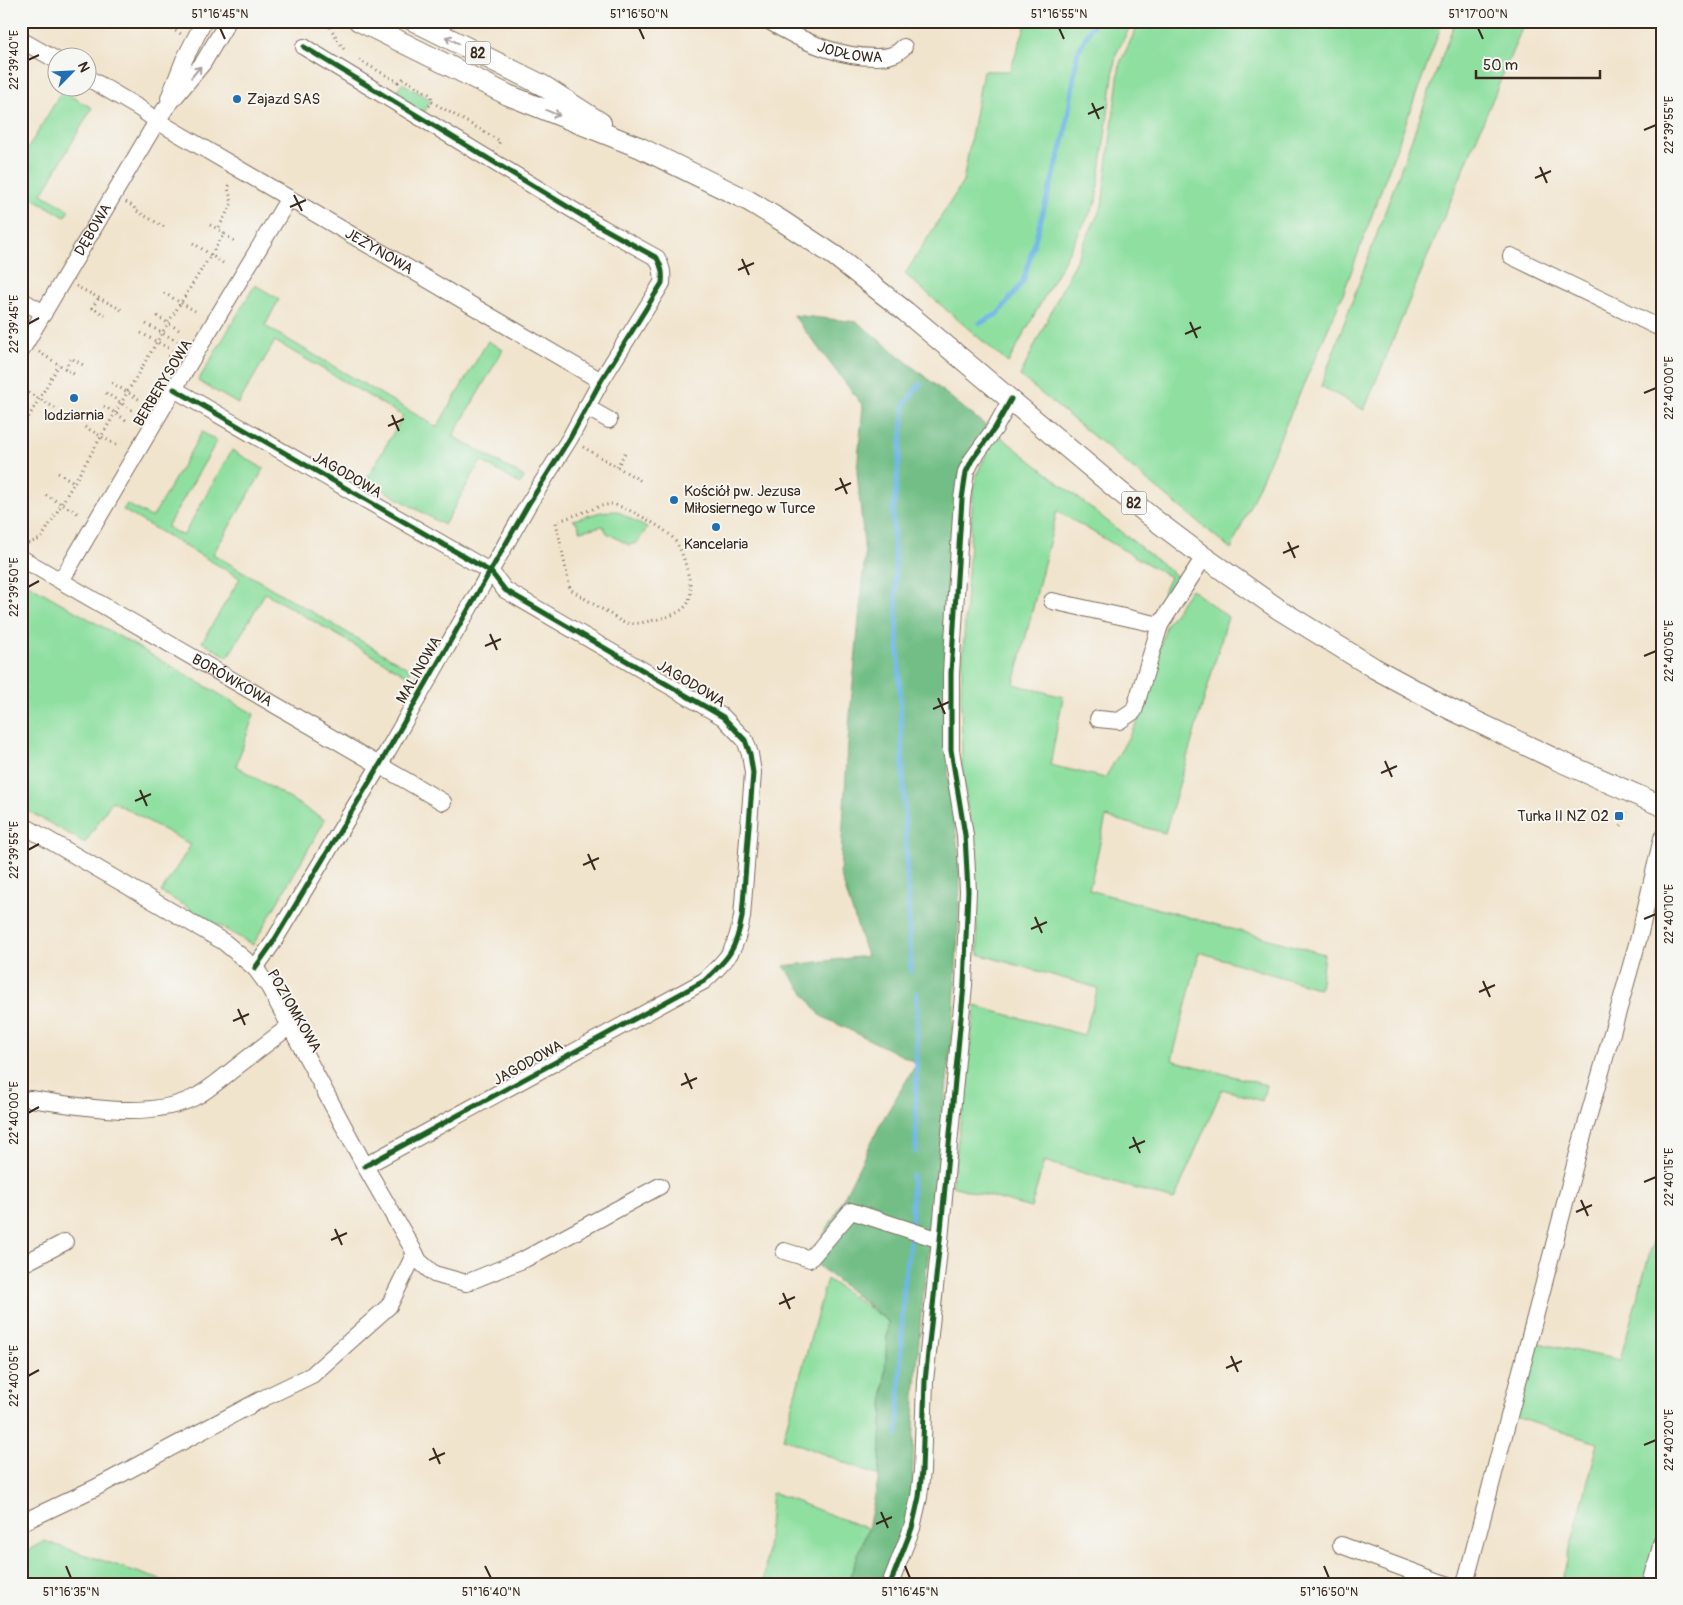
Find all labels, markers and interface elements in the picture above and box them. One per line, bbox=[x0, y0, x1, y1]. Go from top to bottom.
text: 51°16'45"N bbox=[192, 7, 248, 22]
text: 51°16'50"N bbox=[610, 7, 668, 22]
text: 51°16'55"N bbox=[1031, 7, 1087, 22]
text: 51°17'00"N bbox=[1448, 7, 1508, 22]
text: 22°39'40"E bbox=[7, 30, 22, 90]
one-way arrow bbox=[445, 35, 460, 44]
street label: JODŁOWA bbox=[815, 37, 883, 67]
road number: 82 bbox=[466, 42, 490, 64]
north arrow bbox=[48, 48, 98, 98]
scale bar bbox=[1476, 48, 1599, 80]
text: 50 m bbox=[1483, 56, 1518, 75]
text: N bbox=[74, 59, 93, 75]
one-way arrow bbox=[191, 65, 202, 78]
place label: Zajazd SAS bbox=[247, 90, 320, 109]
marker: Zajazd SAS bbox=[231, 93, 243, 105]
text: 22°39'55"E bbox=[1662, 96, 1677, 154]
one-way arrow bbox=[545, 109, 560, 118]
street label: DĘBOWA bbox=[70, 200, 116, 259]
street label: JEŻYNOWA bbox=[342, 224, 417, 279]
text: 22°39'45"E bbox=[7, 295, 22, 353]
street label: BERBERYSOWA bbox=[129, 336, 197, 430]
text: 22°40'00"E bbox=[1662, 356, 1677, 420]
marker: lodziarnia bbox=[68, 392, 80, 404]
place label: lodziarnia bbox=[44, 406, 104, 425]
street label: JAGODOWA bbox=[309, 448, 385, 503]
place label: Kościół pw. Jezusa Miłosiernego w Turce bbox=[684, 482, 816, 518]
road number: 82 bbox=[1122, 492, 1146, 514]
marker: Kościół pw. Jezusa Miłosiernego w Turce bbox=[668, 494, 680, 506]
marker: Kancelaria bbox=[710, 521, 722, 533]
place label: Kancelaria bbox=[684, 535, 748, 554]
text: 22°39'50"E bbox=[7, 557, 22, 617]
text: 22°40'05"E bbox=[1662, 620, 1677, 682]
street label: MALINOWA bbox=[392, 633, 446, 707]
street label: BORÓWKOWA bbox=[189, 649, 276, 711]
street label: JAGODOWA bbox=[653, 656, 729, 712]
place label: Turka II NŻ 02 bbox=[1517, 807, 1609, 826]
marker: Turka II NŻ 02 bbox=[1613, 810, 1625, 822]
text: 22°39'55"E bbox=[7, 821, 22, 879]
text: 22°40'10"E bbox=[1662, 884, 1677, 944]
street label: POZIOMKOWA bbox=[263, 966, 326, 1056]
street label: JAGODOWA bbox=[490, 1036, 566, 1090]
text: 22°40'00"E bbox=[7, 1081, 22, 1145]
text: 22°40'15"E bbox=[1662, 1148, 1677, 1206]
text: 22°40'05"E bbox=[7, 1345, 22, 1407]
text: 22°40'20"E bbox=[1662, 1409, 1677, 1471]
text: 51°16'35"N bbox=[43, 1585, 99, 1600]
text: 51°16'40"N bbox=[462, 1585, 520, 1600]
text: 51°16'45"N bbox=[882, 1585, 938, 1600]
text: 51°16'50"N bbox=[1300, 1585, 1358, 1600]

